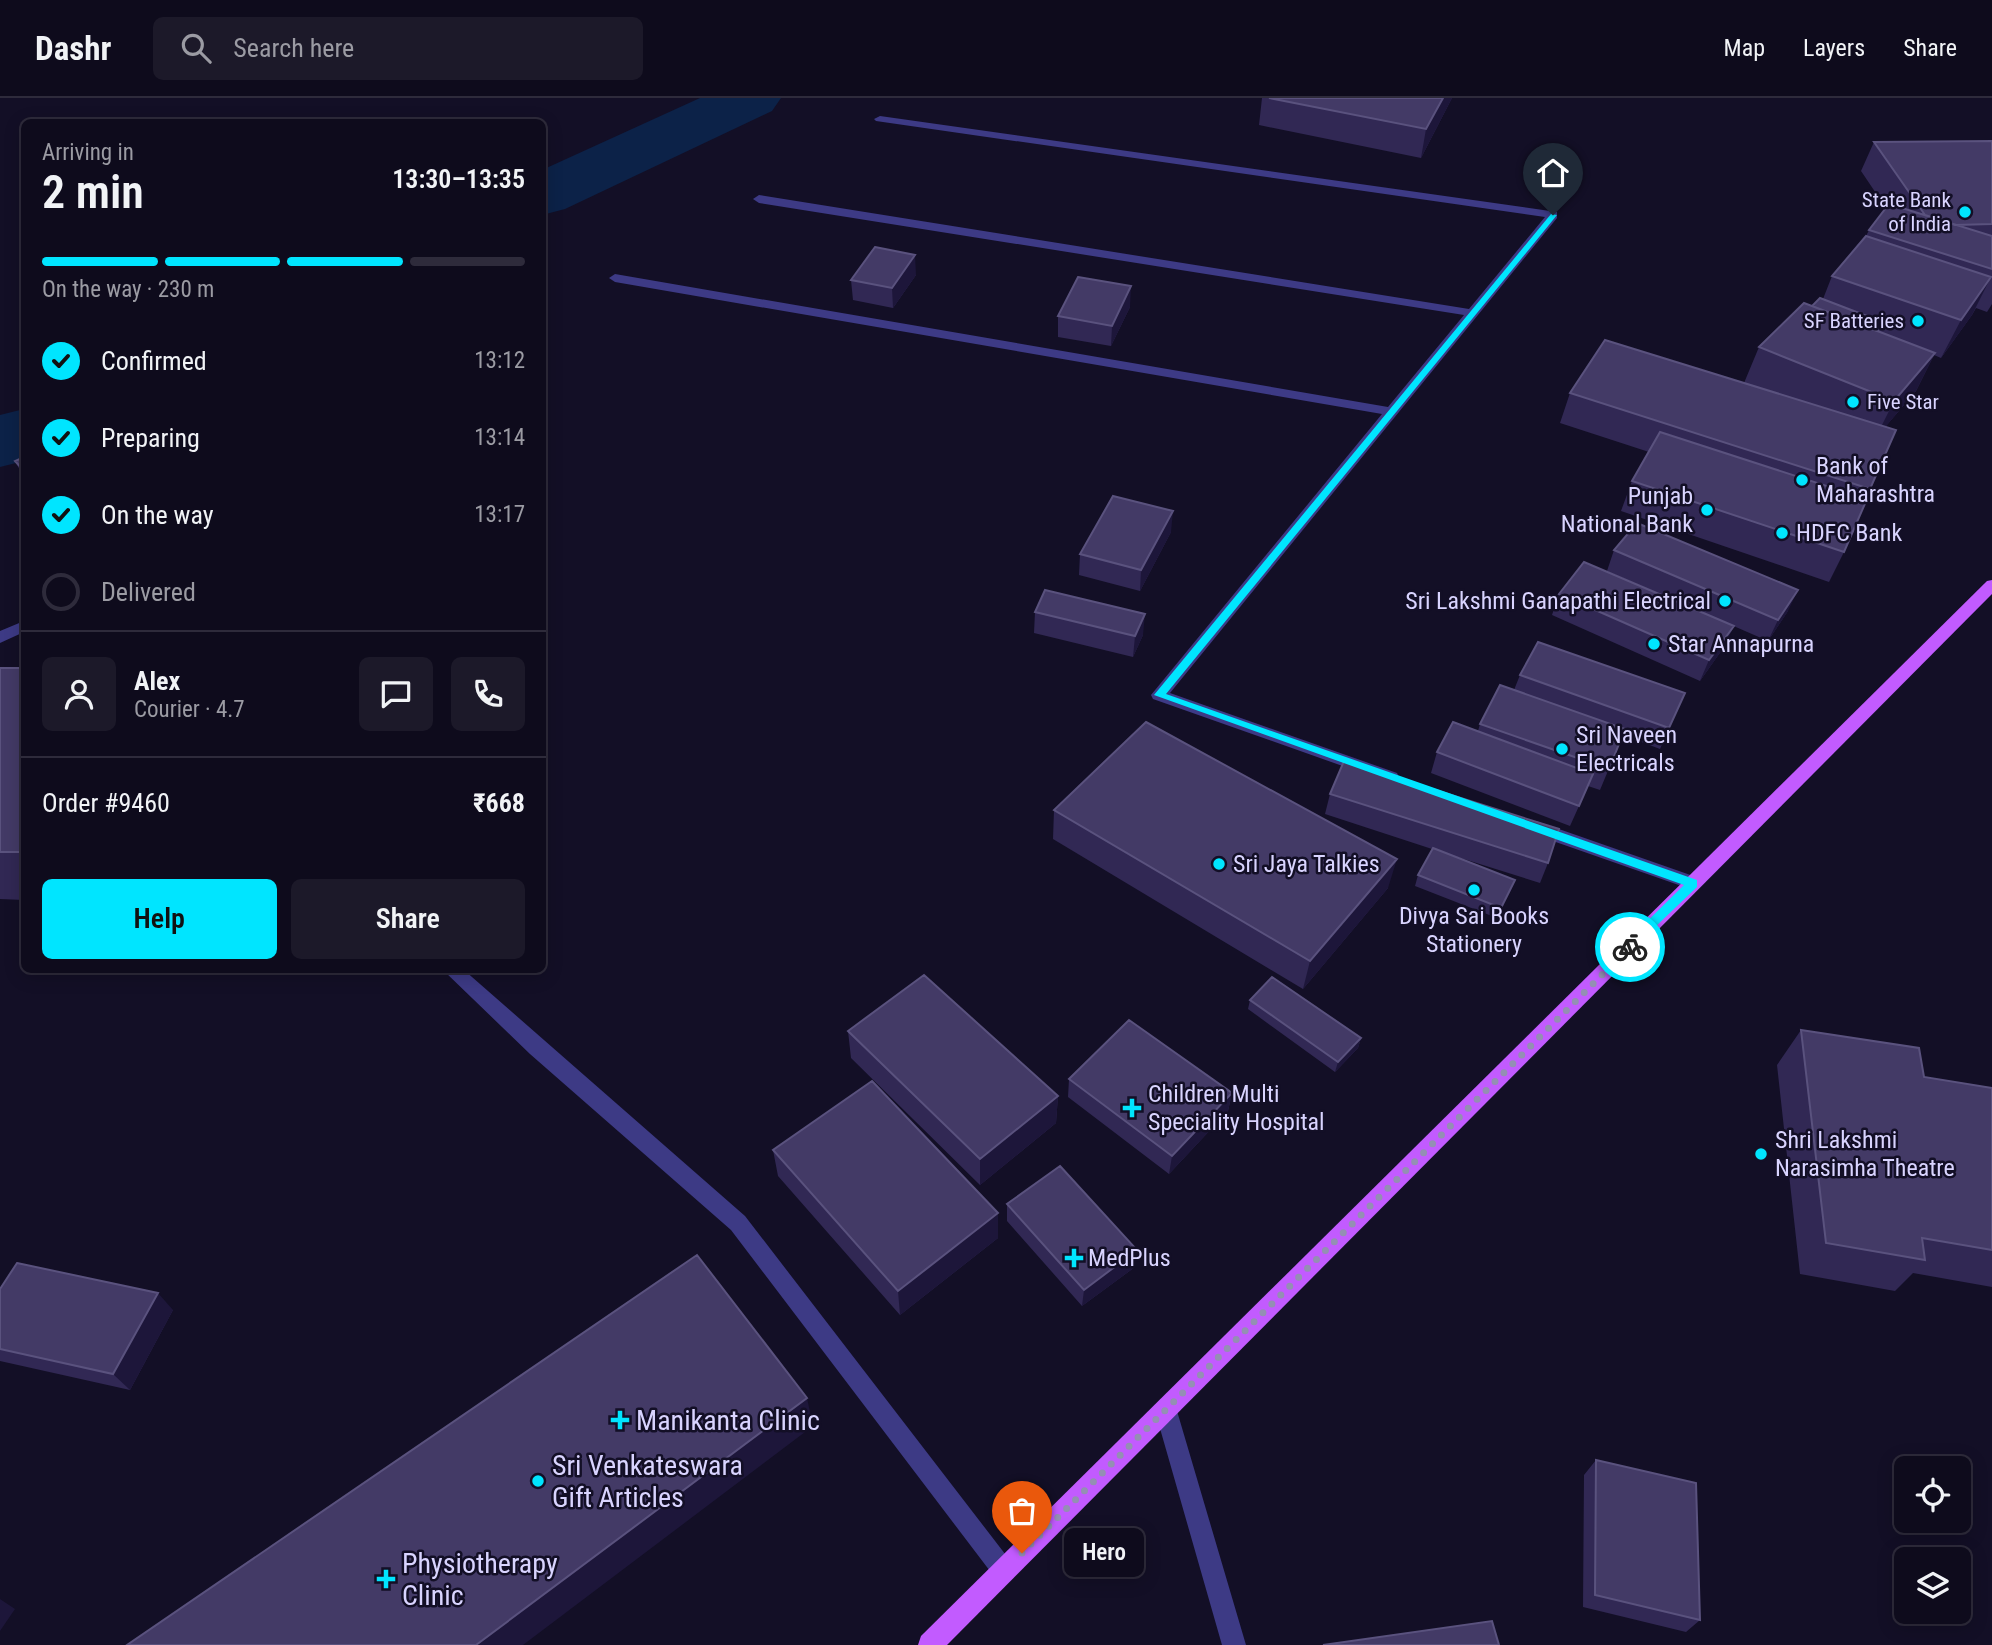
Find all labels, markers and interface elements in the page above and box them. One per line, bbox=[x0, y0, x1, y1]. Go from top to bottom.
search box bbox=[153, 17, 643, 80]
text: Dashr bbox=[35, 29, 111, 68]
icon: search bbox=[177, 29, 215, 67]
text: Search here bbox=[233, 33, 354, 63]
text: Map bbox=[1724, 34, 1765, 62]
text: Layers bbox=[1803, 34, 1865, 62]
text: Share bbox=[1903, 34, 1957, 62]
text: Arriving in bbox=[42, 139, 134, 166]
pin bbox=[1523, 143, 1583, 215]
icon: home bbox=[1534, 154, 1572, 192]
text: 13:30–13:35 bbox=[392, 164, 525, 194]
text: 2 min bbox=[42, 165, 144, 219]
place label: State Bank of India bbox=[1862, 188, 1952, 236]
marker: State Bank of India bbox=[1957, 204, 1973, 220]
text: On the way · 230 m bbox=[42, 276, 214, 303]
place label: SF Batteries bbox=[1804, 309, 1904, 333]
marker: SF Batteries bbox=[1910, 313, 1926, 329]
icon: check bbox=[42, 342, 80, 380]
text: Confirmed bbox=[101, 346, 207, 376]
text: 13:12 bbox=[474, 347, 525, 374]
place label: Five Star bbox=[1867, 390, 1939, 414]
marker: Five Star bbox=[1845, 394, 1861, 410]
icon: check bbox=[42, 419, 80, 457]
text: Preparing bbox=[101, 423, 200, 453]
text: 13:14 bbox=[474, 424, 525, 451]
place label: Bank of Maharashtra bbox=[1816, 452, 1935, 508]
marker: Bank of Maharashtra bbox=[1794, 472, 1810, 488]
place label: Punjab National Bank bbox=[1561, 482, 1693, 538]
icon: check bbox=[42, 496, 80, 534]
text: On the way bbox=[101, 500, 214, 530]
text: 13:17 bbox=[474, 501, 525, 528]
marker: Punjab National Bank bbox=[1699, 502, 1715, 518]
place label: HDFC Bank bbox=[1796, 519, 1902, 547]
marker: HDFC Bank bbox=[1774, 525, 1790, 541]
text: Delivered bbox=[101, 577, 196, 607]
place label: Sri Lakshmi Ganapathi Electrical bbox=[1405, 587, 1711, 615]
marker: Sri Lakshmi Ganapathi Electrical bbox=[1717, 593, 1733, 609]
place label: Star Annapurna bbox=[1668, 630, 1814, 658]
marker: Star Annapurna bbox=[1646, 636, 1662, 652]
button: person bbox=[42, 657, 116, 731]
button: chat bbox=[359, 657, 433, 731]
button: phone bbox=[451, 657, 525, 731]
text: Alex bbox=[134, 666, 180, 696]
text: Courier · 4.7 bbox=[134, 696, 245, 723]
place label: Sri Naveen Electricals bbox=[1576, 721, 1677, 777]
marker: Sri Naveen Electricals bbox=[1554, 741, 1570, 757]
text: Order #9460 bbox=[42, 788, 170, 818]
text: ₹668 bbox=[473, 788, 525, 818]
place label: Sri Jaya Talkies bbox=[1233, 850, 1380, 878]
marker: Sri Jaya Talkies bbox=[1211, 856, 1227, 872]
button: Help bbox=[42, 879, 277, 959]
button: Share bbox=[291, 879, 525, 959]
marker: Divya Sai Books Stationery bbox=[1466, 882, 1482, 898]
place label: Divya Sai Books Stationery bbox=[1399, 902, 1549, 958]
courier bbox=[1595, 912, 1665, 982]
icon: bike bbox=[1611, 928, 1649, 966]
place label: Children Multi Speciality Hospital bbox=[1148, 1080, 1325, 1136]
marker: Children Multi Speciality Hospital bbox=[1122, 1098, 1142, 1118]
place label: Shri Lakshmi Narasimha Theatre bbox=[1775, 1126, 1955, 1182]
marker: Shri Lakshmi Narasimha Theatre bbox=[1753, 1146, 1769, 1162]
place label: MedPlus bbox=[1088, 1244, 1171, 1272]
marker: MedPlus bbox=[1066, 1250, 1082, 1266]
place label: Manikanta Clinic bbox=[636, 1404, 820, 1437]
marker: Manikanta Clinic bbox=[610, 1410, 630, 1430]
place label: Sri Venkateswara Gift Articles bbox=[552, 1449, 743, 1514]
map controls bbox=[1894, 1456, 1971, 1624]
button: locate bbox=[1894, 1456, 1971, 1533]
marker: Sri Venkateswara Gift Articles bbox=[530, 1473, 546, 1489]
pin bbox=[992, 1481, 1052, 1553]
icon: bag bbox=[1003, 1492, 1041, 1530]
callout: Hero bbox=[1064, 1528, 1144, 1578]
text: Hero bbox=[1082, 1539, 1126, 1566]
place label: Physiotherapy Clinic bbox=[402, 1547, 558, 1612]
button: layers bbox=[1894, 1547, 1971, 1624]
marker: Physiotherapy Clinic bbox=[376, 1569, 396, 1589]

